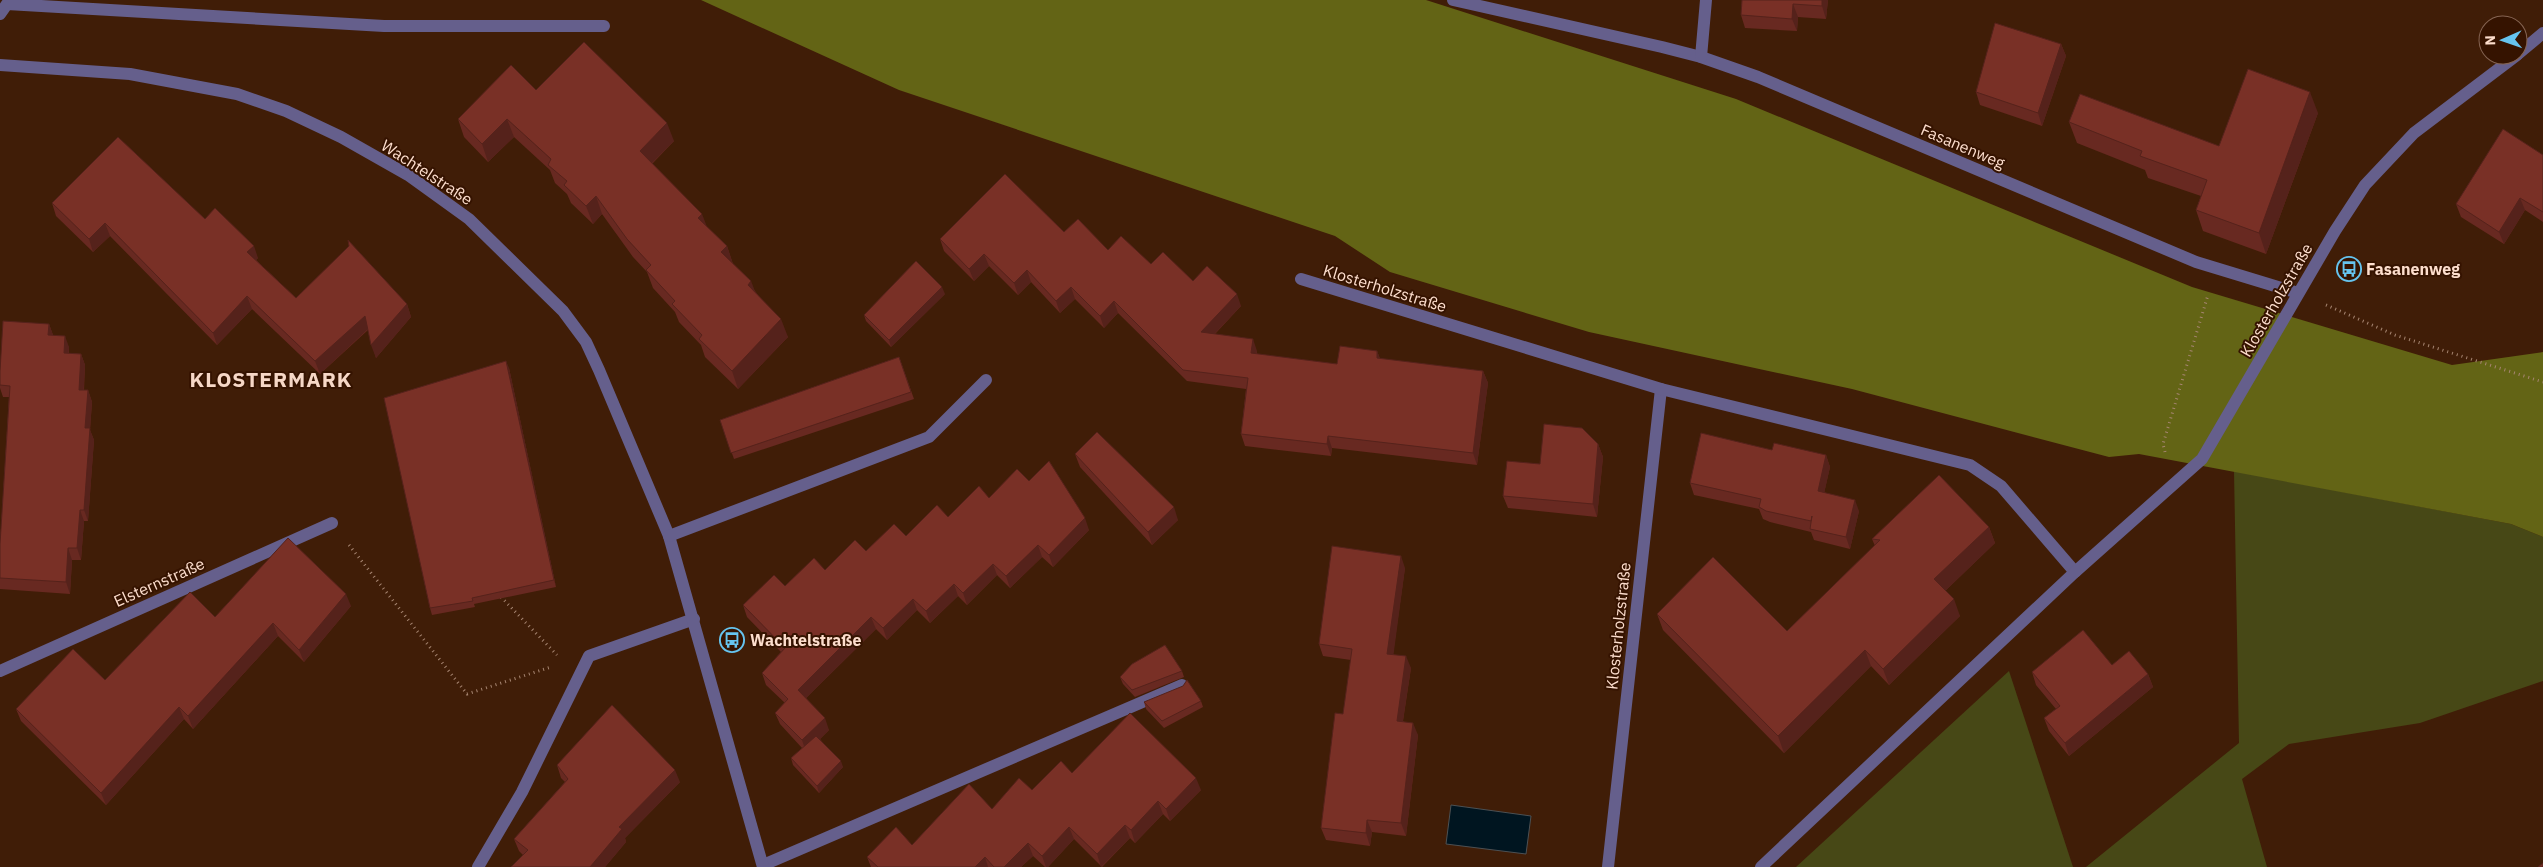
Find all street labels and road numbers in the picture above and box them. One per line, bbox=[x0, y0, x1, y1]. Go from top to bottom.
street label: Fasanenweg bbox=[1918, 119, 2009, 173]
street label: Wachtelstraße bbox=[377, 135, 477, 209]
street label: Klosterholzstraße bbox=[2235, 239, 2317, 360]
street label: Klosterholzstraße bbox=[1321, 260, 1449, 316]
street label: Elsternstraße bbox=[110, 553, 208, 611]
street label: Klosterholzstraße bbox=[1601, 561, 1635, 691]

